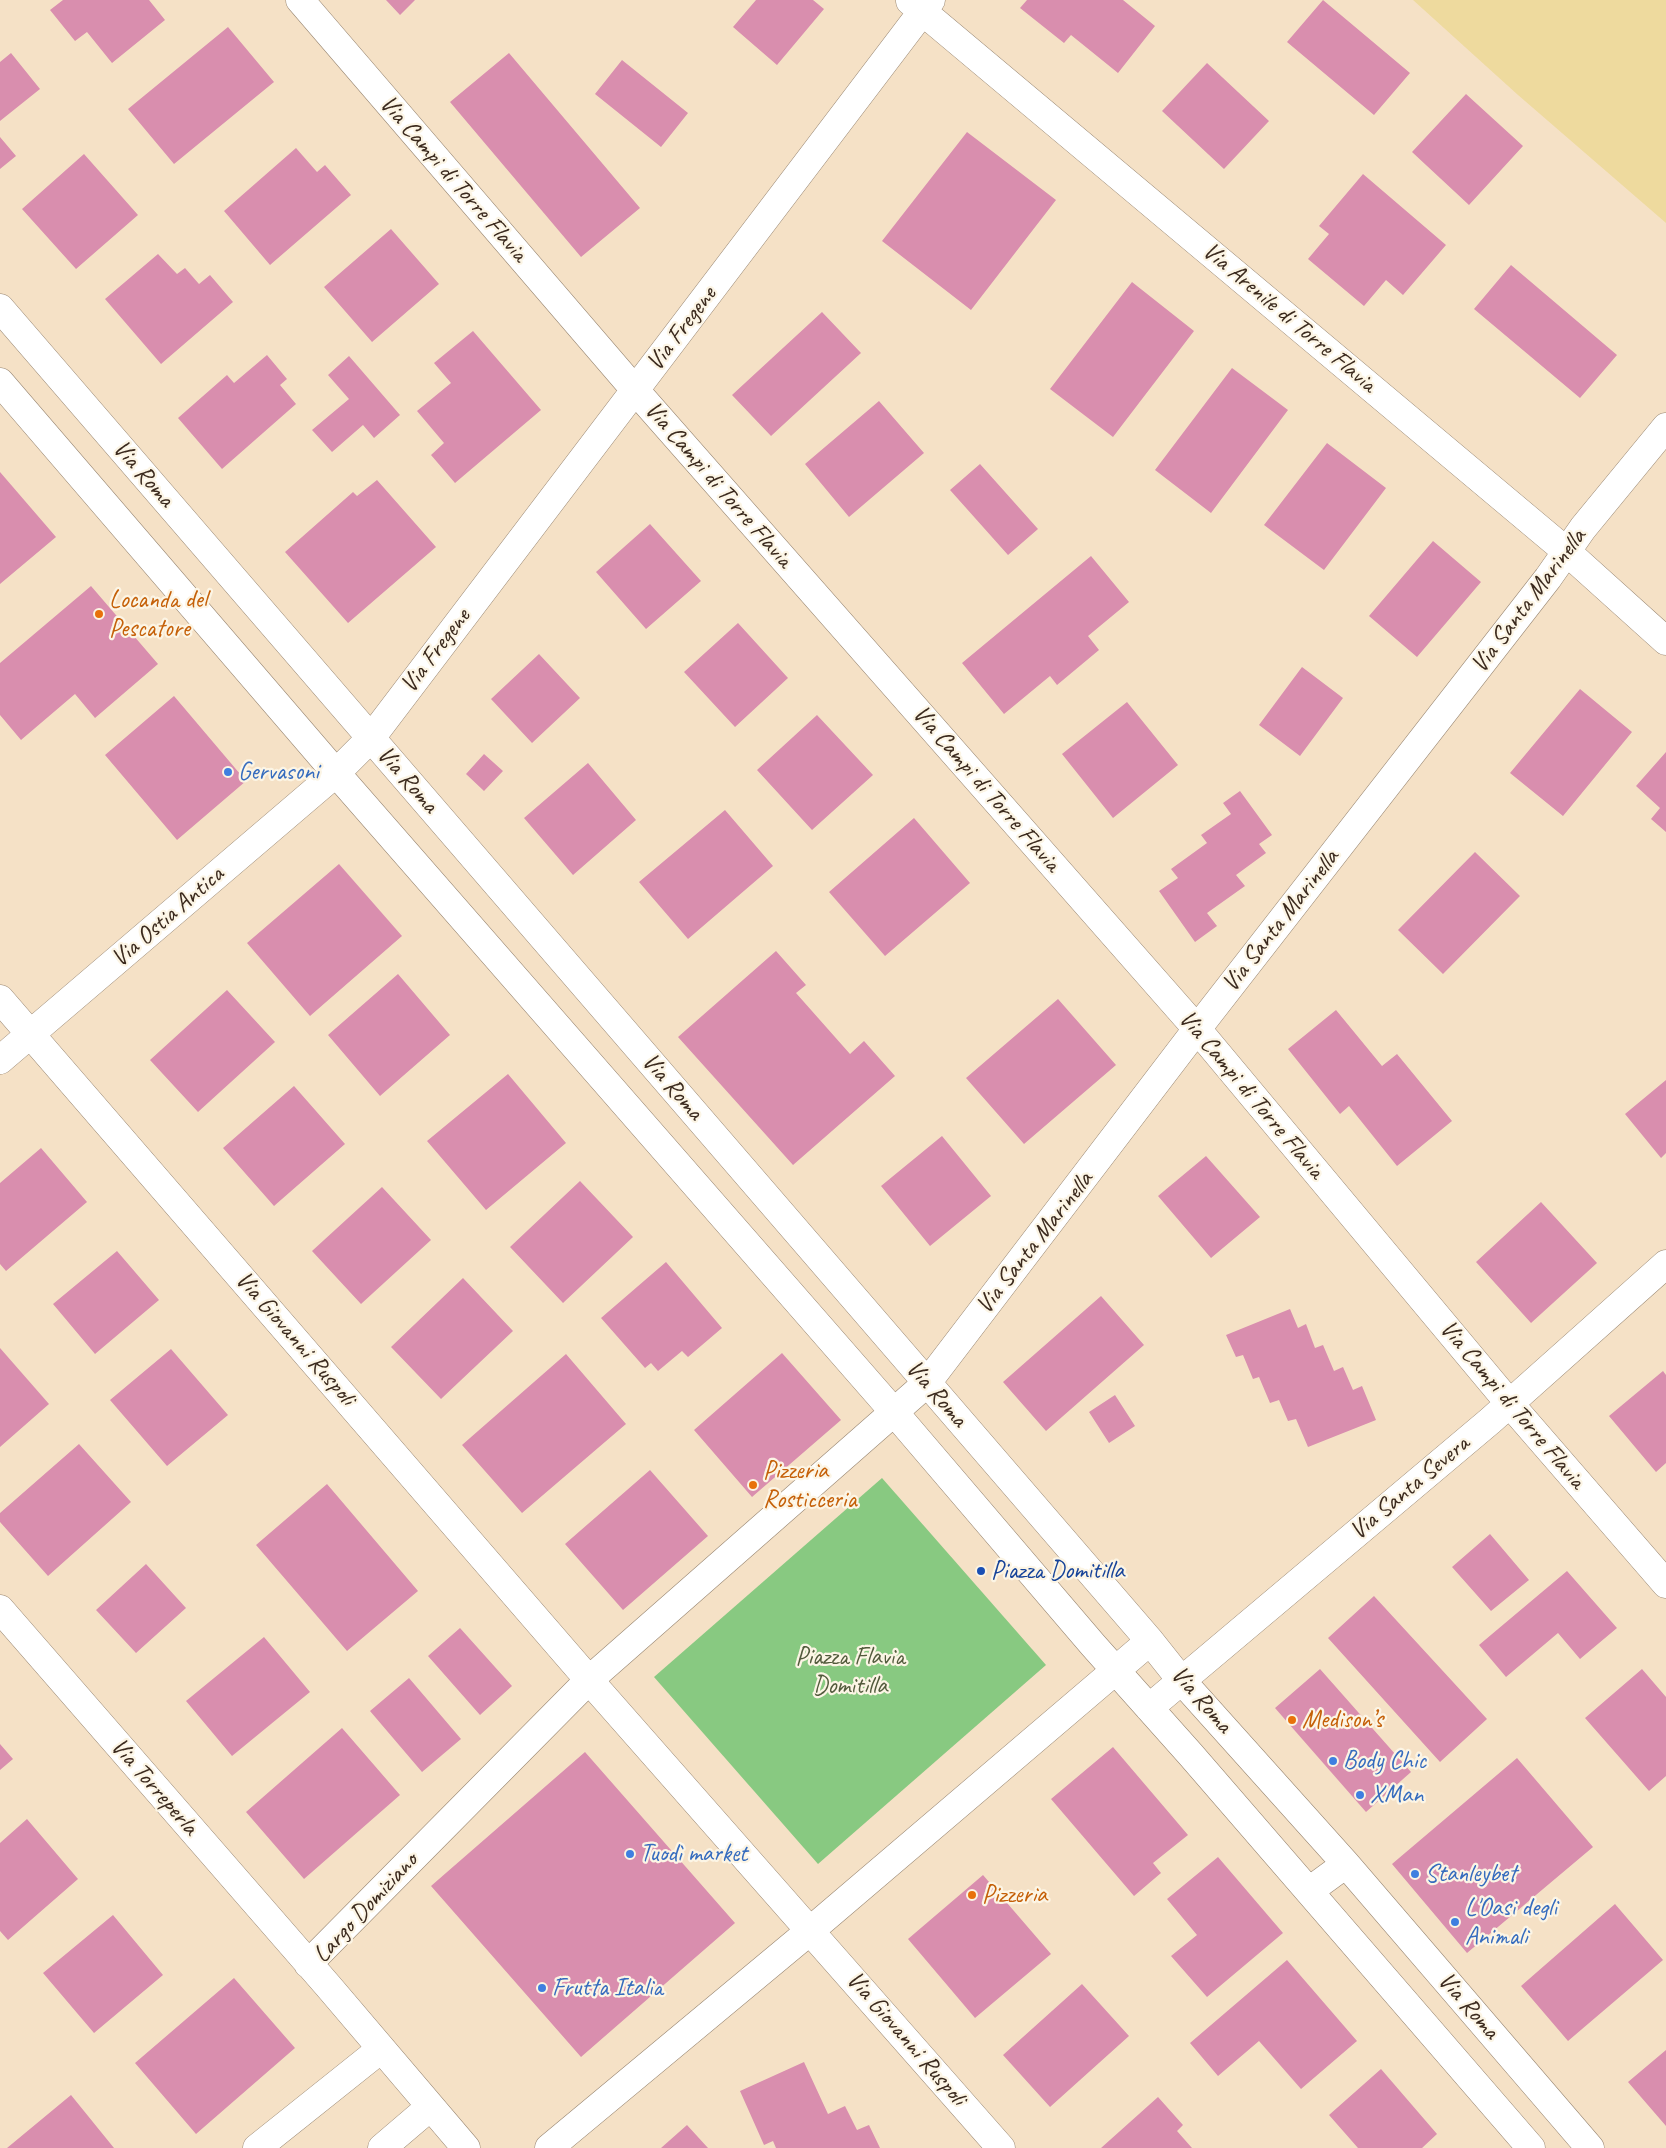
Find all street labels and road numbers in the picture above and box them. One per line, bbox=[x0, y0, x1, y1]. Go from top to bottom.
street label: Via Campi di Torre Flavia bbox=[373, 90, 533, 268]
street label: Via Arenile di Torre Flavia bbox=[1196, 237, 1382, 399]
street label: Via Fregene bbox=[641, 281, 723, 377]
street label: Via Campi di Torre Flavia bbox=[638, 396, 798, 574]
street label: Via Roma bbox=[106, 434, 180, 514]
street label: Via Santa Marinella bbox=[1465, 523, 1593, 679]
street label: Via Fregene bbox=[395, 603, 477, 699]
street label: Via Campi di Torre Flavia bbox=[906, 700, 1066, 878]
street label: Via Roma bbox=[370, 740, 444, 820]
street label: Via Santa Marinella bbox=[1216, 844, 1346, 998]
street label: Via Ostia Antica bbox=[106, 860, 230, 974]
street label: Via Campi di Torre Flavia bbox=[1172, 1005, 1330, 1185]
street label: Via Roma bbox=[635, 1047, 709, 1127]
street label: Via Santa Marinella bbox=[970, 1166, 1100, 1320]
street label: Via Giovanni Ruspoli bbox=[228, 1266, 362, 1412]
street label: Via Campi di Torre Flavia bbox=[1433, 1315, 1591, 1495]
street label: Via Roma bbox=[899, 1354, 973, 1434]
street label: Via Santa Severa bbox=[1344, 1429, 1476, 1547]
street label: Via Roma bbox=[1164, 1660, 1238, 1740]
street label: Via Torreperla bbox=[104, 1732, 204, 1842]
street label: Largo Domiziano bbox=[307, 1847, 425, 1969]
street label: Via Giovanni Ruspoli bbox=[839, 1966, 973, 2112]
street label: Via Roma bbox=[1431, 1966, 1505, 2046]

